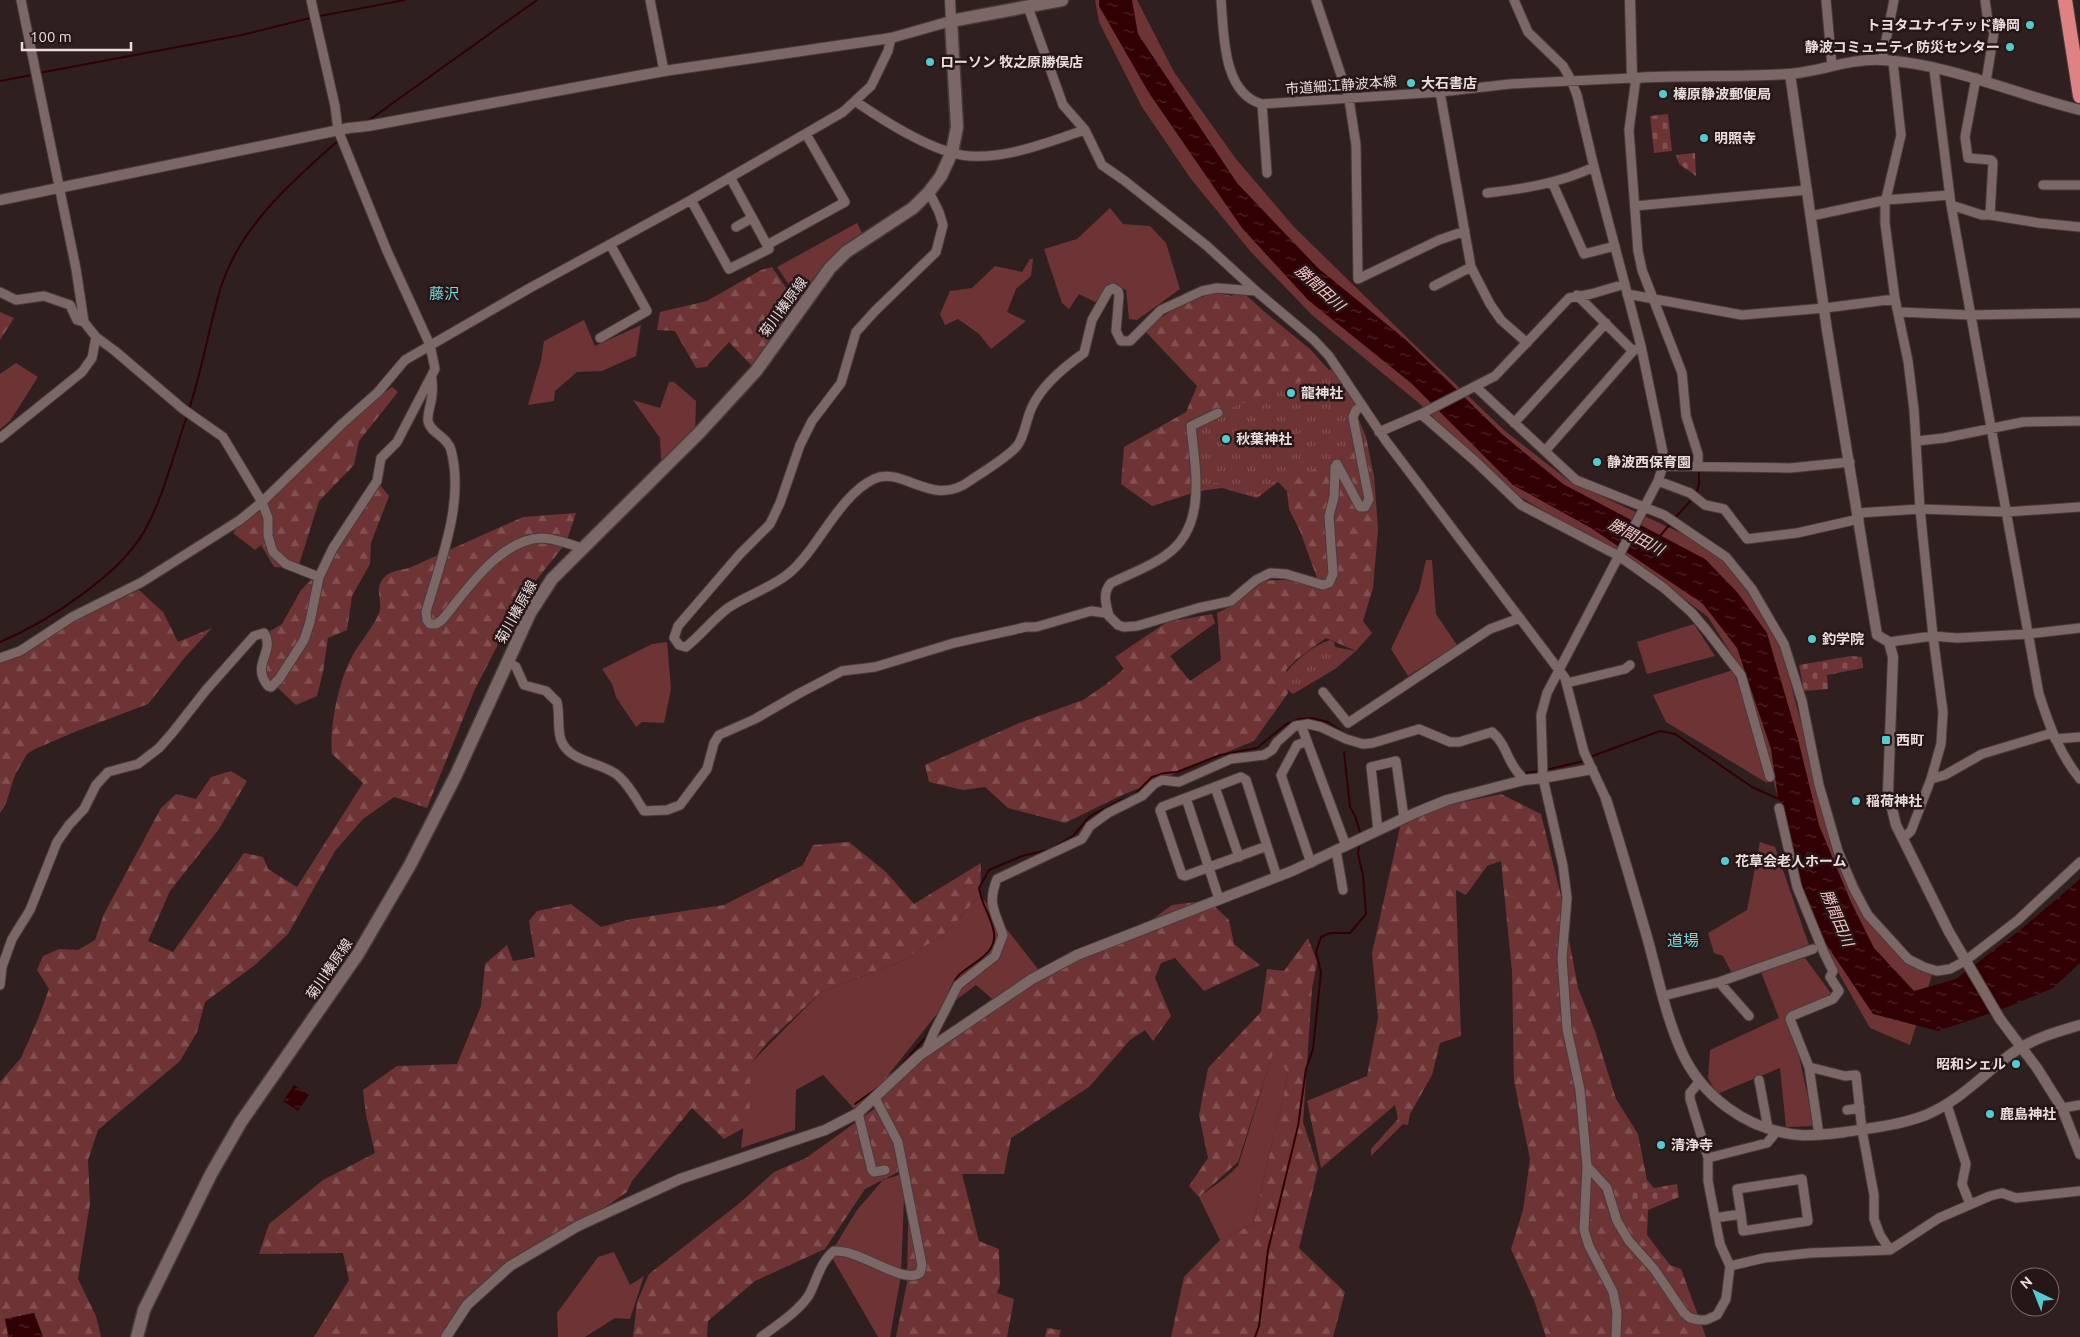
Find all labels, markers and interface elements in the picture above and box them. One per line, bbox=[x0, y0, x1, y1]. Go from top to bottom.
place label: トヨタユナイテッド静岡 bbox=[1866, 17, 2020, 33]
marker: トヨタユナイテッド静岡 bbox=[2024, 19, 2036, 31]
scale bar bbox=[22, 20, 131, 52]
text: 100 m bbox=[30, 28, 72, 45]
place label: 静波コミュニティ防災センター bbox=[1805, 39, 2000, 55]
marker: 静波コミュニティ防災センター bbox=[2004, 41, 2016, 53]
place label: ローソン 牧之原勝俣店 bbox=[940, 54, 1083, 70]
marker: ローソン 牧之原勝俣店 bbox=[924, 56, 936, 68]
street label: 市道細江静波本線 bbox=[1285, 73, 1397, 97]
place label: 大石書店 bbox=[1421, 75, 1477, 91]
marker: 大石書店 bbox=[1405, 77, 1417, 89]
place label: 榛原静波郵便局 bbox=[1673, 86, 1771, 102]
marker: 榛原静波郵便局 bbox=[1657, 88, 1669, 100]
place label: 明照寺 bbox=[1714, 130, 1756, 146]
marker: 明照寺 bbox=[1698, 132, 1710, 144]
water label: 勝間田川 bbox=[1292, 261, 1350, 315]
street label: 菊川榛原線 bbox=[756, 274, 810, 340]
district label: 藤沢 bbox=[429, 285, 459, 302]
place label: 龍神社 bbox=[1301, 385, 1343, 401]
marker: 龍神社 bbox=[1285, 387, 1297, 399]
place label: 秋葉神社 bbox=[1236, 431, 1292, 447]
marker: 秋葉神社 bbox=[1220, 433, 1232, 445]
place label: 静波西保育園 bbox=[1607, 454, 1691, 470]
marker: 静波西保育園 bbox=[1591, 456, 1603, 468]
water label: 勝間田川 bbox=[1606, 515, 1668, 559]
street label: 菊川榛原線 bbox=[492, 578, 540, 646]
place label: 釣学院 bbox=[1822, 631, 1864, 647]
marker: 釣学院 bbox=[1806, 633, 1818, 645]
place label: 西町 bbox=[1896, 732, 1924, 748]
marker: 西町 bbox=[1880, 734, 1892, 746]
place label: 稲荷神社 bbox=[1866, 793, 1922, 809]
marker: 稲荷神社 bbox=[1850, 795, 1862, 807]
place label: 花草会老人ホーム bbox=[1735, 853, 1847, 869]
marker: 花草会老人ホーム bbox=[1719, 855, 1731, 867]
water label: 勝間田川 bbox=[1818, 887, 1858, 951]
district label: 道場 bbox=[1667, 931, 1699, 949]
street label: 菊川榛原線 bbox=[303, 936, 355, 1002]
place label: 昭和シェル bbox=[1936, 1056, 2006, 1072]
marker: 昭和シェル bbox=[2010, 1058, 2022, 1070]
place label: 鹿島神社 bbox=[2000, 1106, 2056, 1122]
marker: 鹿島神社 bbox=[1984, 1108, 1996, 1120]
place label: 清浄寺 bbox=[1671, 1137, 1713, 1153]
marker: 清浄寺 bbox=[1655, 1139, 1667, 1151]
north arrow bbox=[2010, 1267, 2060, 1317]
text: N bbox=[2017, 1273, 2035, 1292]

